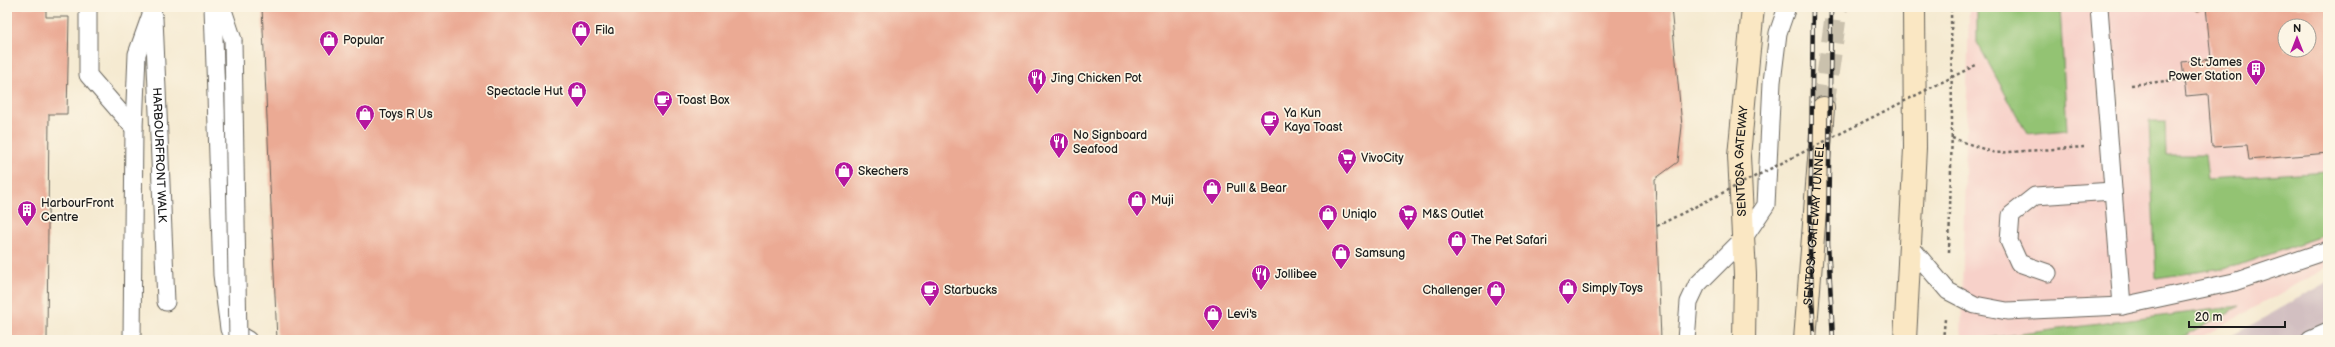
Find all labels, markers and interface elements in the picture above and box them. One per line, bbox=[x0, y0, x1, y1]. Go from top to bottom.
north arrow bbox=[2277, 18, 2317, 58]
shop icon: Fila bbox=[570, 19, 592, 47]
text: N bbox=[2293, 22, 2301, 35]
place label: Fila bbox=[595, 23, 615, 38]
shop icon: Popular bbox=[318, 29, 340, 57]
place label: Popular bbox=[343, 33, 385, 48]
place label: St. James Power Station bbox=[2168, 55, 2242, 84]
building icon: St. James Power Station bbox=[2245, 58, 2267, 86]
restaurant icon: Jing Chicken Pot bbox=[1026, 67, 1048, 95]
place label: Jing Chicken Pot bbox=[1051, 71, 1142, 86]
shop icon: Spectacle Hut bbox=[566, 80, 588, 108]
place label: Spectacle Hut bbox=[487, 84, 563, 99]
street label: HARBOURFRONT WALK bbox=[149, 87, 170, 223]
cafe icon: Toast Box bbox=[652, 89, 674, 117]
place label: Toast Box bbox=[677, 93, 730, 108]
shop icon: Toys R Us bbox=[354, 103, 376, 131]
street label: SENTOSA GATEWAY bbox=[1732, 104, 1752, 217]
place label: Ya Kun Kaya Toast bbox=[1283, 106, 1343, 135]
place label: Toys R Us bbox=[379, 107, 433, 122]
cafe icon: Ya Kun Kaya Toast bbox=[1259, 109, 1281, 137]
place label: No Signboard Seafood bbox=[1073, 128, 1147, 157]
restaurant icon: No Signboard Seafood bbox=[1048, 131, 1070, 159]
street label: SENTOSA GATEWAY TUNNEL bbox=[1801, 143, 1828, 306]
supermarket icon: VivoCity bbox=[1336, 147, 1358, 175]
place label: VivoCity bbox=[1361, 151, 1404, 166]
shop icon: Skechers bbox=[833, 160, 855, 188]
place label: Skechers bbox=[858, 164, 909, 179]
shop icon: Pull & Bear bbox=[1201, 177, 1223, 205]
place label: Pull & Bear bbox=[1226, 181, 1287, 196]
shop icon: Muji bbox=[1126, 189, 1148, 217]
place label: Muji bbox=[1151, 193, 1174, 208]
place label: HarbourFront Centre bbox=[41, 196, 114, 225]
building icon: HarbourFront Centre bbox=[16, 199, 38, 227]
shop icon: Uniqlo bbox=[1317, 203, 1339, 231]
supermarket icon: M&S Outlet bbox=[1397, 203, 1419, 231]
place label: Uniqlo bbox=[1342, 207, 1377, 222]
place label: M&S Outlet bbox=[1422, 207, 1484, 222]
shop icon: The Pet Safari bbox=[1446, 229, 1468, 257]
place label: The Pet Safari bbox=[1471, 233, 1547, 248]
shop icon: Samsung bbox=[1330, 242, 1352, 270]
place label: Samsung bbox=[1355, 246, 1405, 261]
restaurant icon: Jollibee bbox=[1250, 263, 1272, 291]
place label: Jollibee bbox=[1275, 267, 1317, 282]
shop icon: Simply Toys bbox=[1557, 277, 1579, 305]
cafe icon: Starbucks bbox=[919, 279, 941, 307]
shop icon: Challenger bbox=[1485, 279, 1507, 307]
place label: Simply Toys bbox=[1582, 281, 1643, 296]
place label: Starbucks bbox=[944, 283, 997, 298]
place label: Challenger bbox=[1422, 283, 1483, 298]
shop icon: Levi's bbox=[1202, 303, 1224, 331]
scale bar bbox=[2189, 303, 2285, 329]
place label: Levi's bbox=[1227, 307, 1257, 322]
text: 20 m bbox=[2195, 310, 2222, 325]

